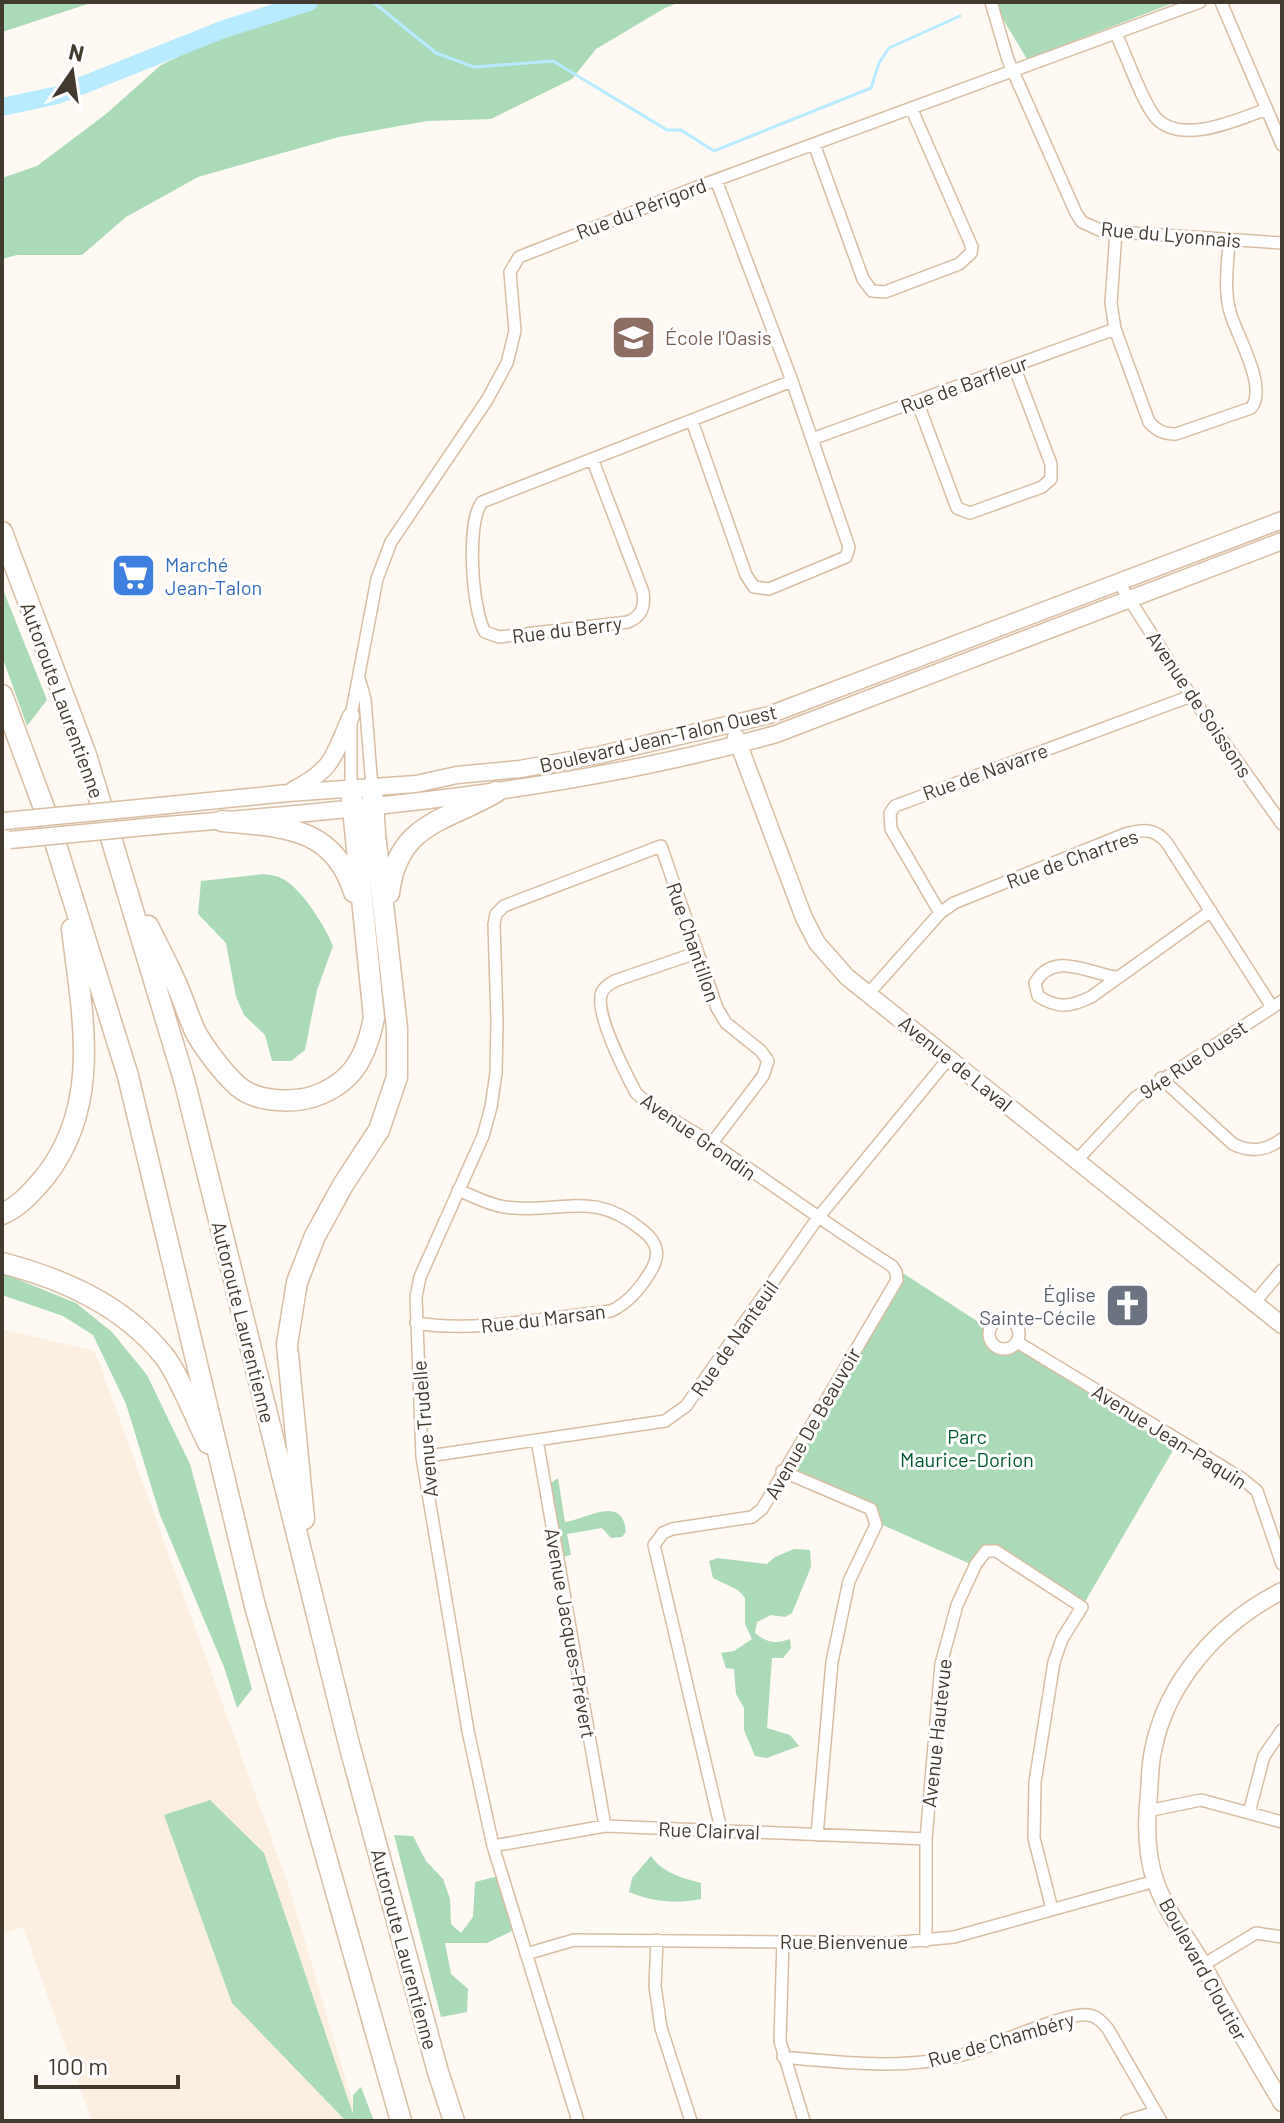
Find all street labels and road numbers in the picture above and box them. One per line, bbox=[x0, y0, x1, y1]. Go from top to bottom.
street label: Rue du Périgord bbox=[573, 172, 709, 244]
street label: Rue du Lyonnais bbox=[1100, 216, 1242, 252]
street label: Rue de Barfleur bbox=[897, 350, 1031, 418]
street label: Autoroute Laurentienne bbox=[16, 599, 110, 801]
street label: Rue du Berry bbox=[511, 610, 623, 648]
street label: Avenue de Soissons bbox=[1142, 626, 1258, 782]
street label: Boulevard Jean-Talon Ouest bbox=[537, 699, 779, 777]
street label: Rue de Navarre bbox=[919, 737, 1051, 805]
street label: Rue de Chartres bbox=[1003, 823, 1141, 893]
street label: Rue Chantillon bbox=[662, 879, 726, 1005]
street label: Avenue de Laval bbox=[895, 1010, 1017, 1116]
street label: 94e Rue Ouest bbox=[1135, 1014, 1251, 1104]
street label: Avenue Grondin bbox=[637, 1087, 761, 1185]
street label: Autoroute Laurentienne bbox=[207, 1219, 281, 1425]
street label: Rue de Nanteuil bbox=[685, 1276, 783, 1400]
street label: Rue du Marsan bbox=[479, 1298, 607, 1338]
street label: Avenue De Beauvoir bbox=[759, 1343, 865, 1503]
street label: Avenue Trudelle bbox=[406, 1360, 442, 1498]
street label: Avenue Jean-Paquin bbox=[1088, 1379, 1252, 1493]
street label: Avenue Jacques-Prévert bbox=[541, 1526, 601, 1740]
street label: Avenue Hautevue bbox=[916, 1657, 956, 1809]
street label: Rue Clairval bbox=[658, 1816, 760, 1844]
street label: Autoroute Laurentienne bbox=[367, 1846, 443, 2052]
street label: Boulevard Cloutier bbox=[1155, 1893, 1253, 2045]
street label: Rue Bienvenue bbox=[780, 1929, 908, 1953]
street label: Rue de Chambéry bbox=[925, 2007, 1077, 2071]

